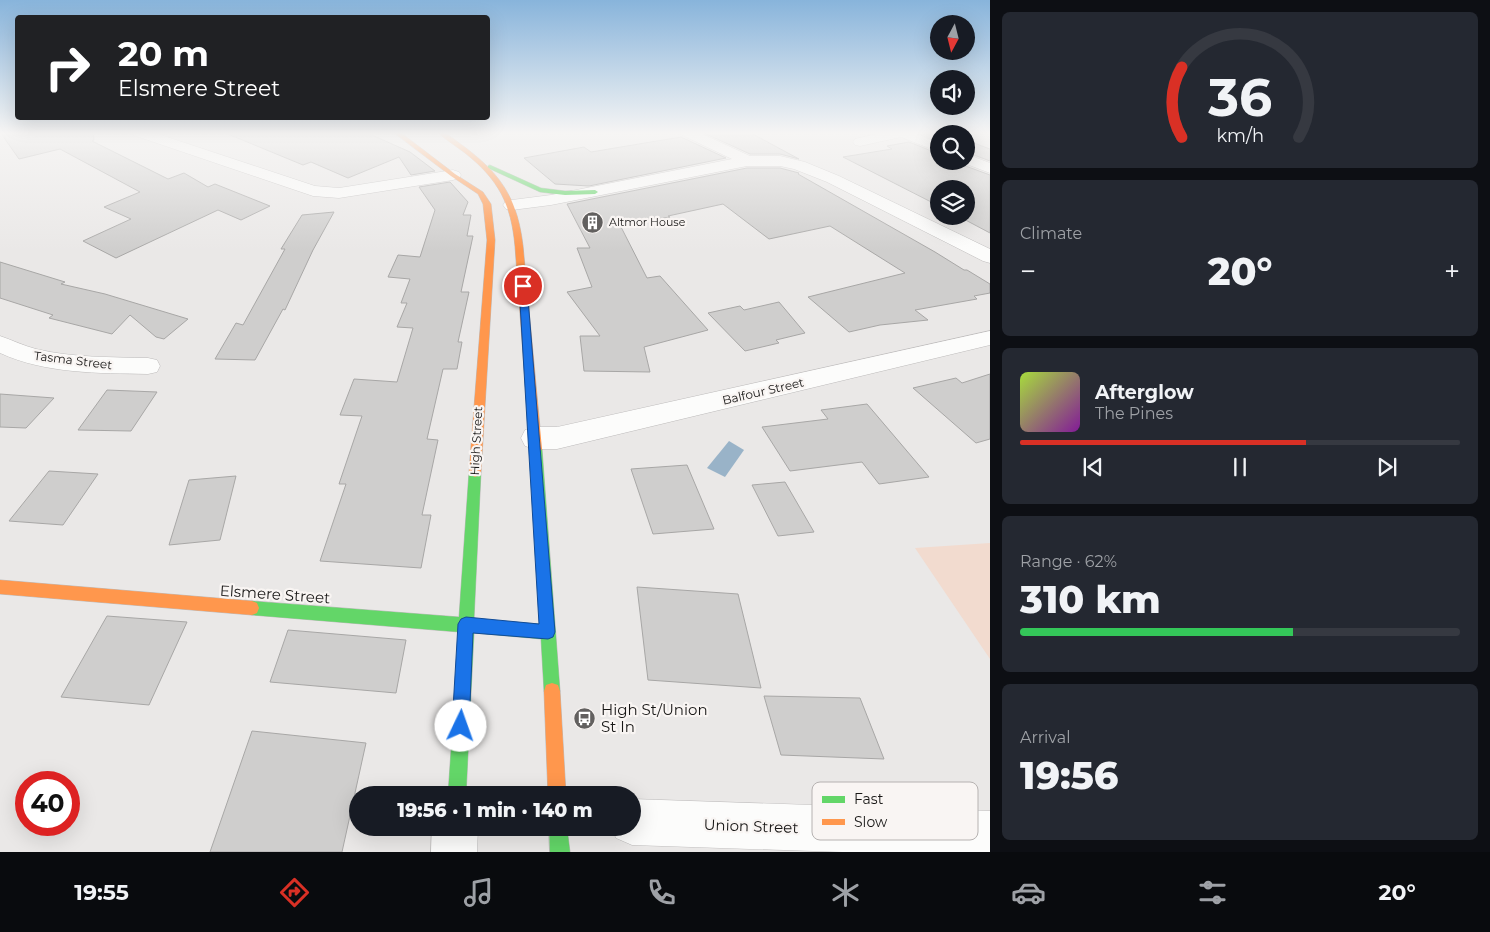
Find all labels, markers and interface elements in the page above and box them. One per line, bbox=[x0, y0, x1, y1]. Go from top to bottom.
north arrow bbox=[930, 15, 975, 60]
map controls bbox=[930, 15, 975, 225]
text: 20 m bbox=[118, 32, 209, 75]
icon: right bbox=[35, 35, 100, 100]
text: 36 bbox=[1207, 66, 1272, 129]
button: sound bbox=[930, 70, 975, 115]
text: Elsmere Street bbox=[118, 75, 280, 102]
button: search bbox=[930, 125, 975, 170]
text: km/h bbox=[1216, 125, 1264, 146]
button: layers bbox=[930, 180, 975, 225]
building icon: Altmor House bbox=[581, 210, 605, 234]
place label: Altmor House bbox=[609, 215, 686, 229]
text: Climate bbox=[1020, 224, 1082, 243]
text: 20° bbox=[1208, 248, 1272, 295]
text: − bbox=[1020, 254, 1036, 288]
text: + bbox=[1444, 254, 1460, 288]
pin bbox=[502, 265, 544, 307]
icon: arrive bbox=[509, 272, 537, 300]
street label: Tasma Street bbox=[33, 348, 113, 372]
street label: Balfour Street bbox=[721, 374, 805, 408]
text: Afterglow bbox=[1095, 381, 1194, 404]
text: The Pines bbox=[1095, 404, 1173, 423]
street label: High Street bbox=[467, 406, 485, 476]
icon: previous bbox=[1079, 453, 1107, 481]
icon: pause bbox=[1226, 453, 1254, 481]
icon: next bbox=[1373, 453, 1401, 481]
text: Range · 62% bbox=[1020, 552, 1117, 571]
text: 310 km bbox=[1020, 576, 1161, 623]
street label: Elsmere Street bbox=[219, 581, 331, 607]
position arrow bbox=[434, 699, 486, 751]
place label: High St/Union St In bbox=[601, 700, 708, 736]
bus stop icon: High St/Union St In bbox=[573, 706, 597, 730]
text: Arrival bbox=[1020, 728, 1070, 747]
text: 19:56 bbox=[1020, 752, 1119, 799]
speed limit sign: 40 bbox=[15, 771, 80, 836]
legend bbox=[812, 782, 978, 840]
text: Fast bbox=[854, 790, 884, 808]
text: 19:56 · 1 min · 140 m bbox=[397, 799, 593, 822]
text: Slow bbox=[854, 813, 888, 831]
street label: Union Street bbox=[703, 815, 799, 837]
icon: directions bbox=[277, 875, 312, 910]
icon: music bbox=[461, 875, 496, 910]
icon: phone bbox=[644, 875, 679, 910]
icon: climate bbox=[828, 875, 863, 910]
icon: car bbox=[1011, 875, 1046, 910]
icon: filters bbox=[1195, 875, 1230, 910]
text: 19:55 bbox=[74, 879, 129, 906]
text: 20° bbox=[1379, 879, 1416, 906]

